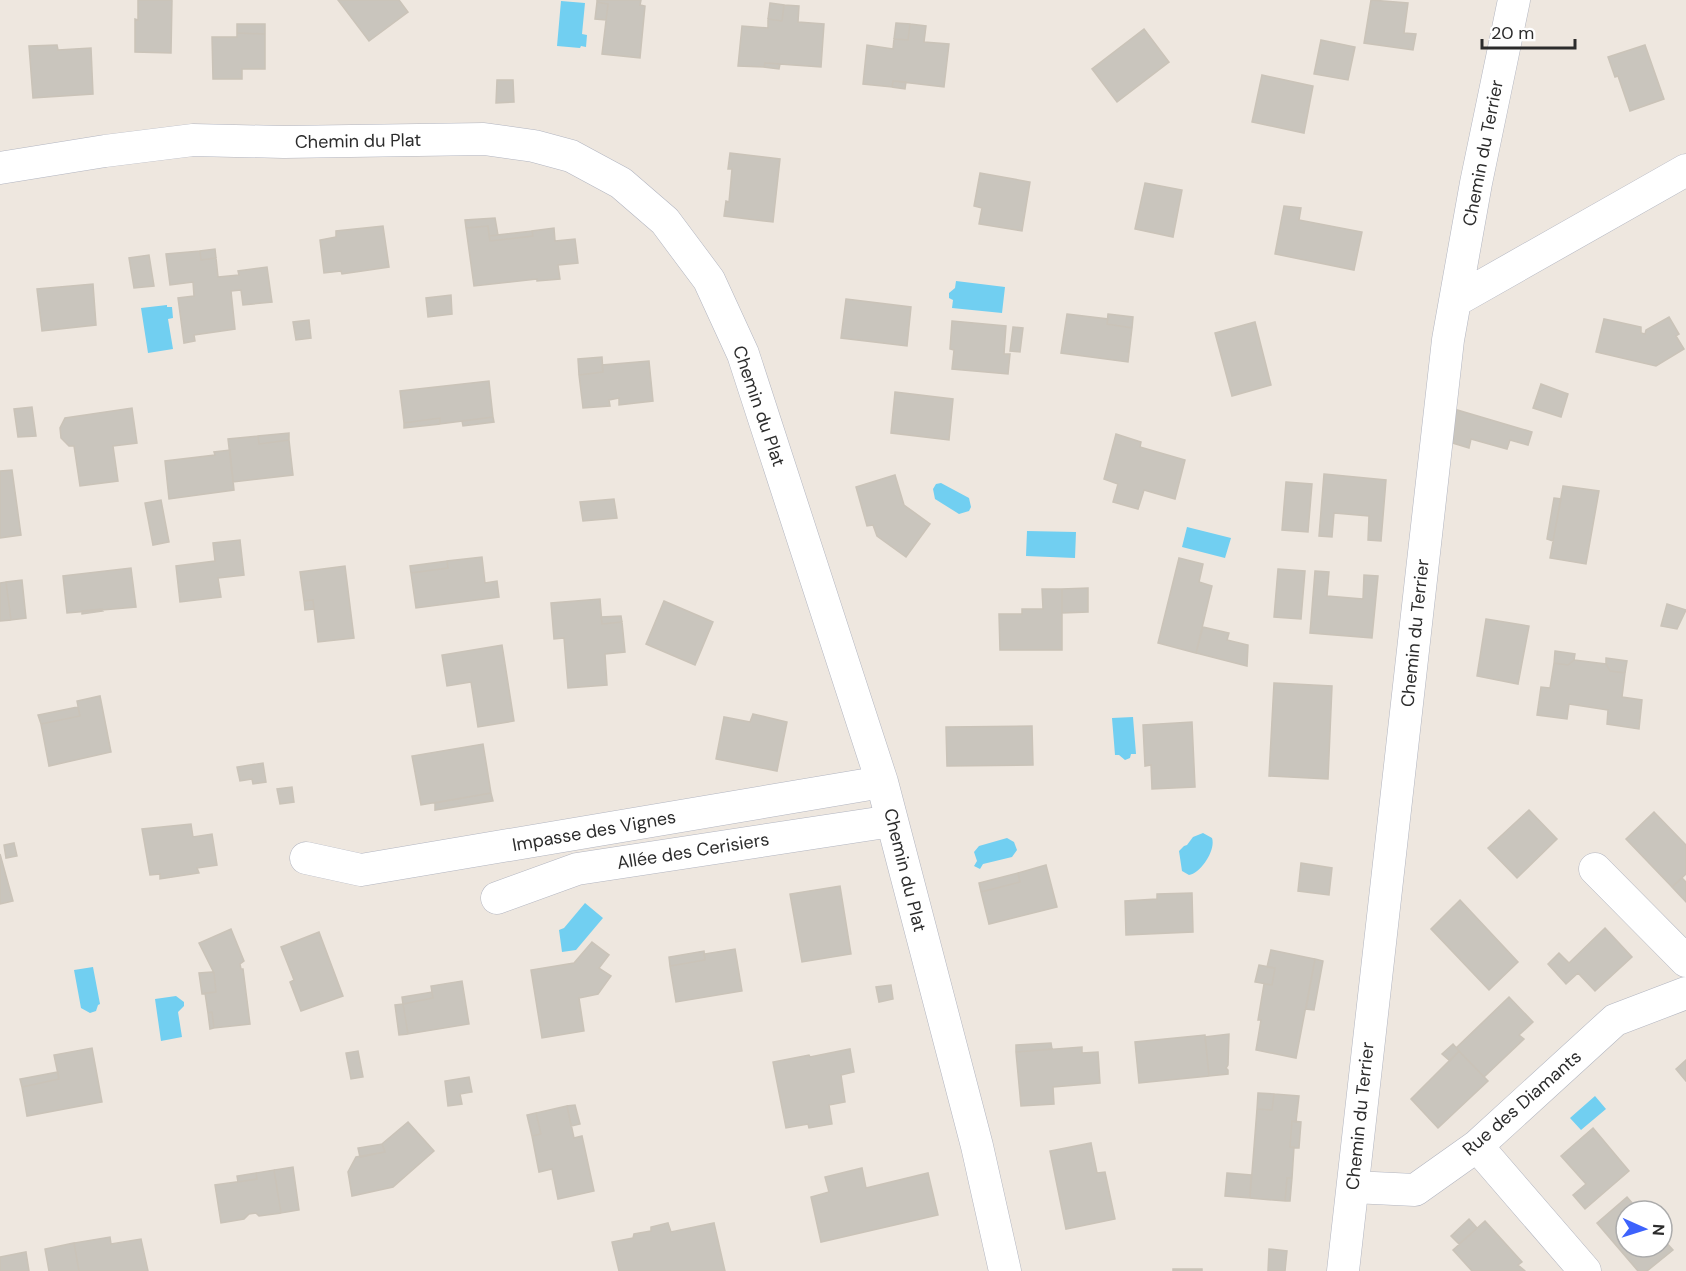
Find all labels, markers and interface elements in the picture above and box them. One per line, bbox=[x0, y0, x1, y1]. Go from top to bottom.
scale bar bbox=[1482, 12, 1575, 50]
text: 20 m bbox=[1491, 21, 1534, 45]
street label: Chemin du Terrier bbox=[1457, 77, 1509, 228]
street label: Chemin du Plat bbox=[295, 128, 421, 154]
street label: Chemin du Plat bbox=[727, 342, 791, 470]
street label: Chemin du Terrier bbox=[1395, 558, 1435, 708]
street label: Impasse des Vignes bbox=[510, 805, 678, 857]
street label: Chemin du Plat bbox=[878, 806, 932, 934]
street label: Allée des Cerisiers bbox=[615, 827, 771, 875]
street label: Chemin du Terrier bbox=[1340, 1041, 1380, 1191]
street label: Rue des Diamants bbox=[1457, 1045, 1587, 1161]
north arrow bbox=[1614, 1199, 1674, 1259]
text: N bbox=[1648, 1223, 1669, 1236]

